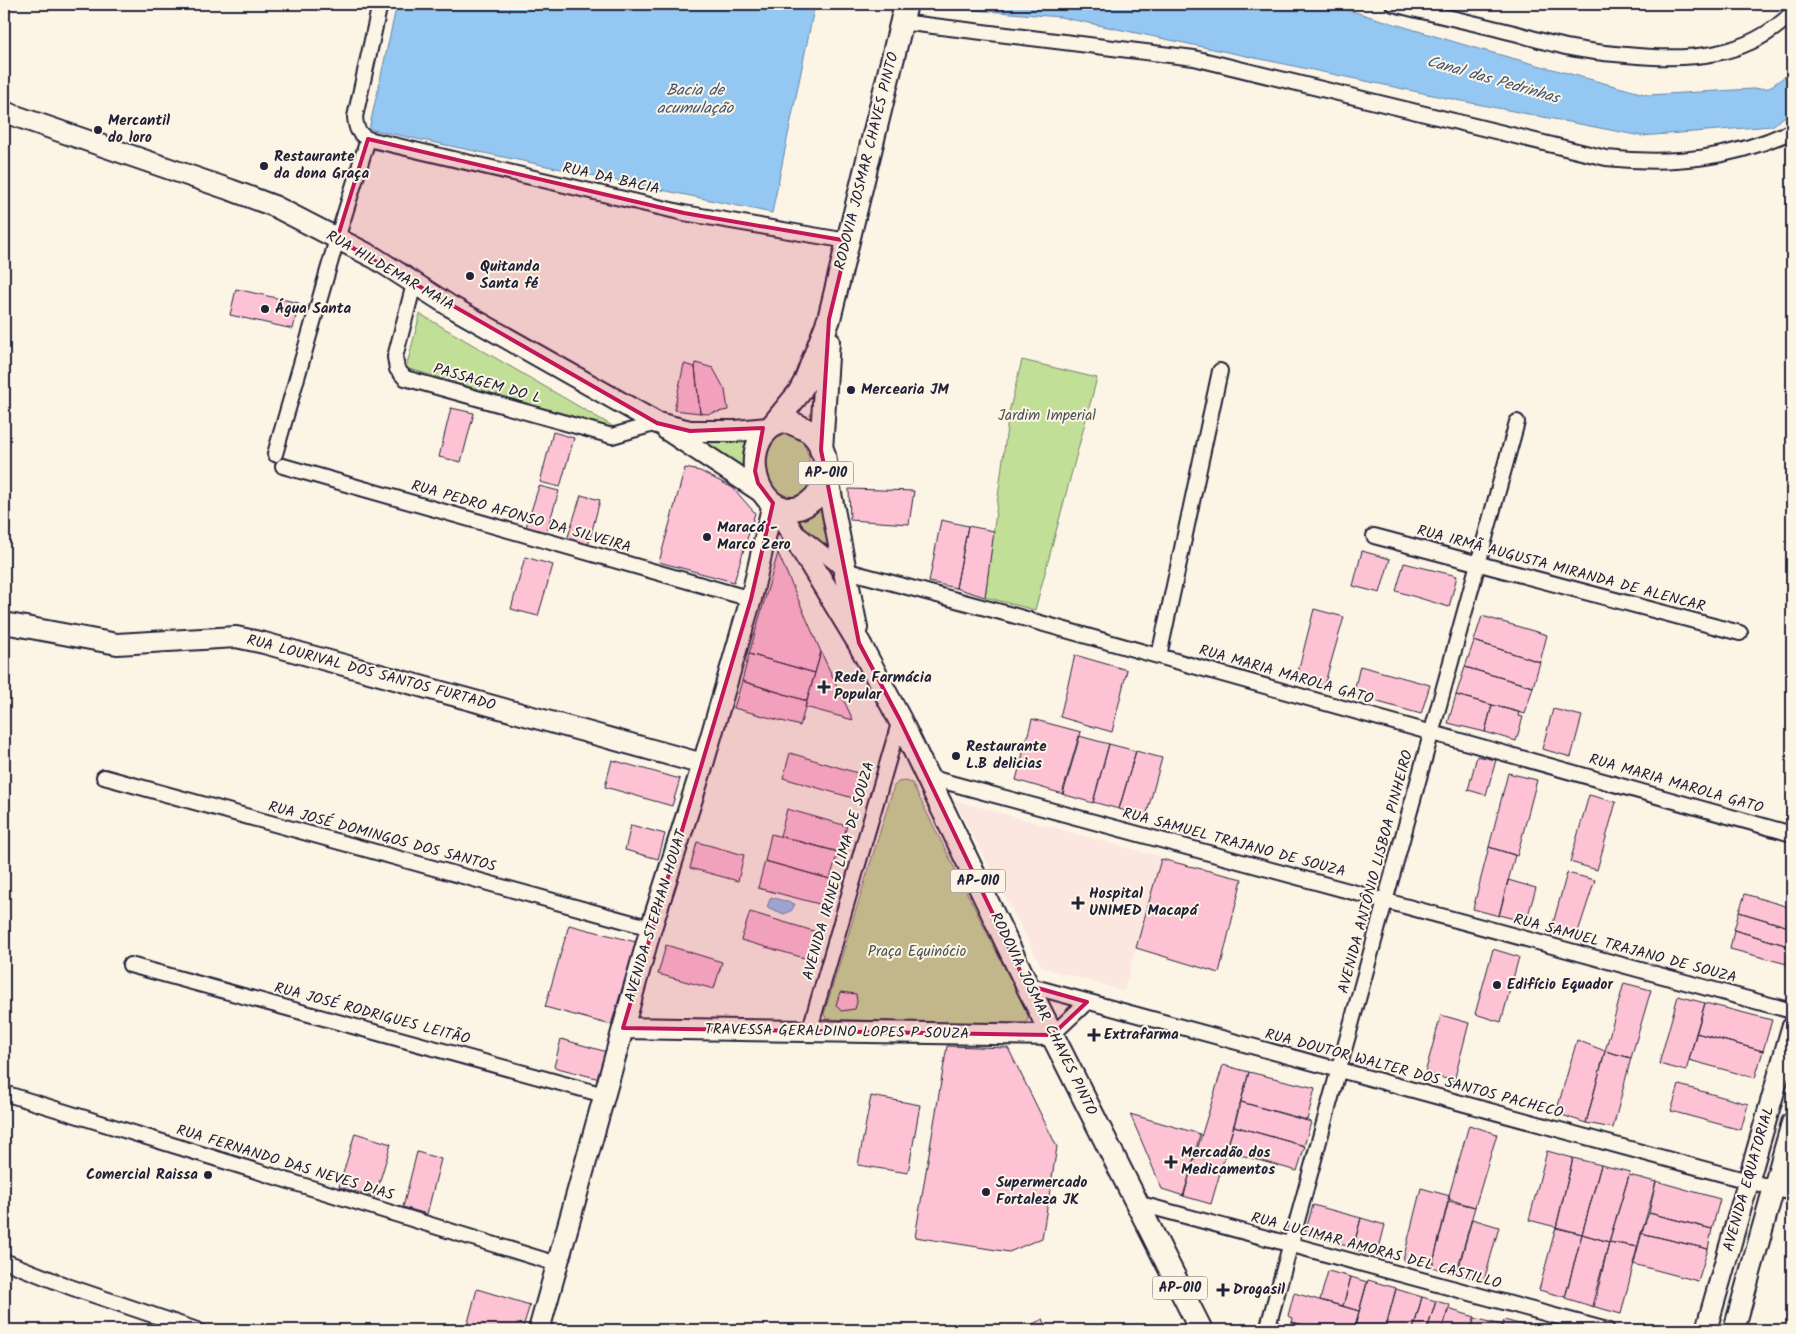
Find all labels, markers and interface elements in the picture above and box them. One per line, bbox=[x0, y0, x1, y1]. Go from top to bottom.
water label: Canal das Pedrinhas bbox=[1424, 49, 1564, 111]
street label: RODOVIA JOSMAR CHAVES PINTO bbox=[828, 50, 906, 272]
water label: Bacia de acumulação bbox=[657, 78, 735, 121]
place label: Mercantil do loro bbox=[108, 109, 170, 150]
marker: Mercantil do loro bbox=[92, 124, 104, 136]
place label: Restaurante da dona Graça bbox=[274, 145, 370, 186]
street label: RUA DA BACIA bbox=[560, 156, 662, 202]
marker: Restaurante da dona Graça bbox=[258, 160, 270, 172]
street label: RUA HILDEMAR MAIA bbox=[321, 224, 459, 318]
place label: Quitanda Santa fé bbox=[480, 255, 540, 296]
marker: Quitanda Santa fé bbox=[464, 270, 476, 282]
place label: Água Santa bbox=[275, 297, 351, 321]
marker: Água Santa bbox=[259, 303, 271, 315]
street label: PASSAGEM DO L bbox=[430, 357, 544, 411]
place label: Mercearia JM bbox=[861, 378, 949, 402]
marker: Mercearia JM bbox=[845, 384, 857, 396]
park label: Jardim Imperial bbox=[998, 404, 1096, 428]
road number: AP-010 bbox=[798, 462, 854, 484]
street label: RUA PEDRO AFONSO DA SILVEIRA bbox=[408, 474, 634, 560]
place label: Maracá - Marco Zero bbox=[717, 516, 791, 557]
street label: RUA IRMÃ AUGUSTA MIRANDA DE ALENCAR bbox=[1414, 519, 1708, 619]
marker: Maracá - Marco Zero bbox=[701, 531, 713, 543]
street label: RUA LOURIVAL DOS SANTOS FURTADO bbox=[244, 628, 498, 718]
street label: RUA MARIA MAROLA GATO bbox=[1196, 639, 1376, 711]
place label: Rede Farmácia Popular bbox=[834, 666, 932, 707]
marker: Rede Farmácia Popular bbox=[818, 681, 830, 693]
place label: Restaurante L.B delicias bbox=[966, 735, 1047, 776]
street label: AVENIDA ANTÔNIO LISBOA PINHEIRO bbox=[1332, 748, 1420, 996]
street label: RUA MARIA MAROLA GATO bbox=[1586, 748, 1766, 820]
marker: Restaurante L.B delicias bbox=[950, 750, 962, 762]
street label: AVENIDA IRINEU LIMA DE SOUZA bbox=[796, 759, 882, 983]
street label: RUA JOSÉ DOMINGOS DOS SANTOS bbox=[265, 795, 499, 879]
street label: RUA SAMUEL TRAJANO DE SOUZA bbox=[1120, 802, 1348, 884]
street label: AVENIDA STEPHAN HOUAT bbox=[618, 825, 694, 1005]
road number: AP-010 bbox=[950, 869, 1006, 892]
place label: Hospital UNIMED Macapá bbox=[1089, 882, 1199, 923]
marker: Hospital UNIMED Macapá bbox=[1071, 896, 1085, 910]
street label: RODOVIA JOSMAR CHAVES PINTO bbox=[983, 908, 1103, 1120]
street label: RUA SAMUEL TRAJANO DE SOUZA bbox=[1511, 908, 1739, 990]
park label: Praça Equinócio bbox=[868, 940, 966, 964]
place label: Edifício Equador bbox=[1507, 973, 1613, 997]
street label: RUA JOSÉ RODRIGUES LEITÃO bbox=[271, 976, 473, 1052]
marker: Edifício Equador bbox=[1491, 979, 1503, 991]
street label: TRAVESSA GERALDINO LOPES P SOUZA bbox=[705, 1018, 969, 1046]
place label: Extrafarma bbox=[1104, 1023, 1179, 1047]
street label: RUA DOUTOR WALTER DOS SANTOS PACHECO bbox=[1262, 1023, 1566, 1125]
marker: Extrafarma bbox=[1088, 1029, 1100, 1041]
street label: AVENIDA EQUATORIAL bbox=[1717, 1104, 1781, 1254]
street label: RUA FERNANDO DAS NEVES DIAS bbox=[173, 1118, 397, 1208]
place label: Mercadão dos Medicamentos bbox=[1181, 1141, 1275, 1182]
marker: Mercadão dos Medicamentos bbox=[1165, 1156, 1177, 1168]
place label: Comercial Raissa bbox=[86, 1163, 198, 1187]
marker: Comercial Raissa bbox=[202, 1169, 214, 1181]
place label: Supermercado Fortaleza JK bbox=[996, 1171, 1087, 1212]
marker: Supermercado Fortaleza JK bbox=[980, 1186, 992, 1198]
street label: RUA LUCIMAR AMORAS DEL CASTILLO bbox=[1248, 1206, 1504, 1296]
road number: AP-010 bbox=[1152, 1276, 1208, 1300]
place label: Drogasil bbox=[1233, 1278, 1285, 1302]
marker: Drogasil bbox=[1217, 1284, 1229, 1296]

